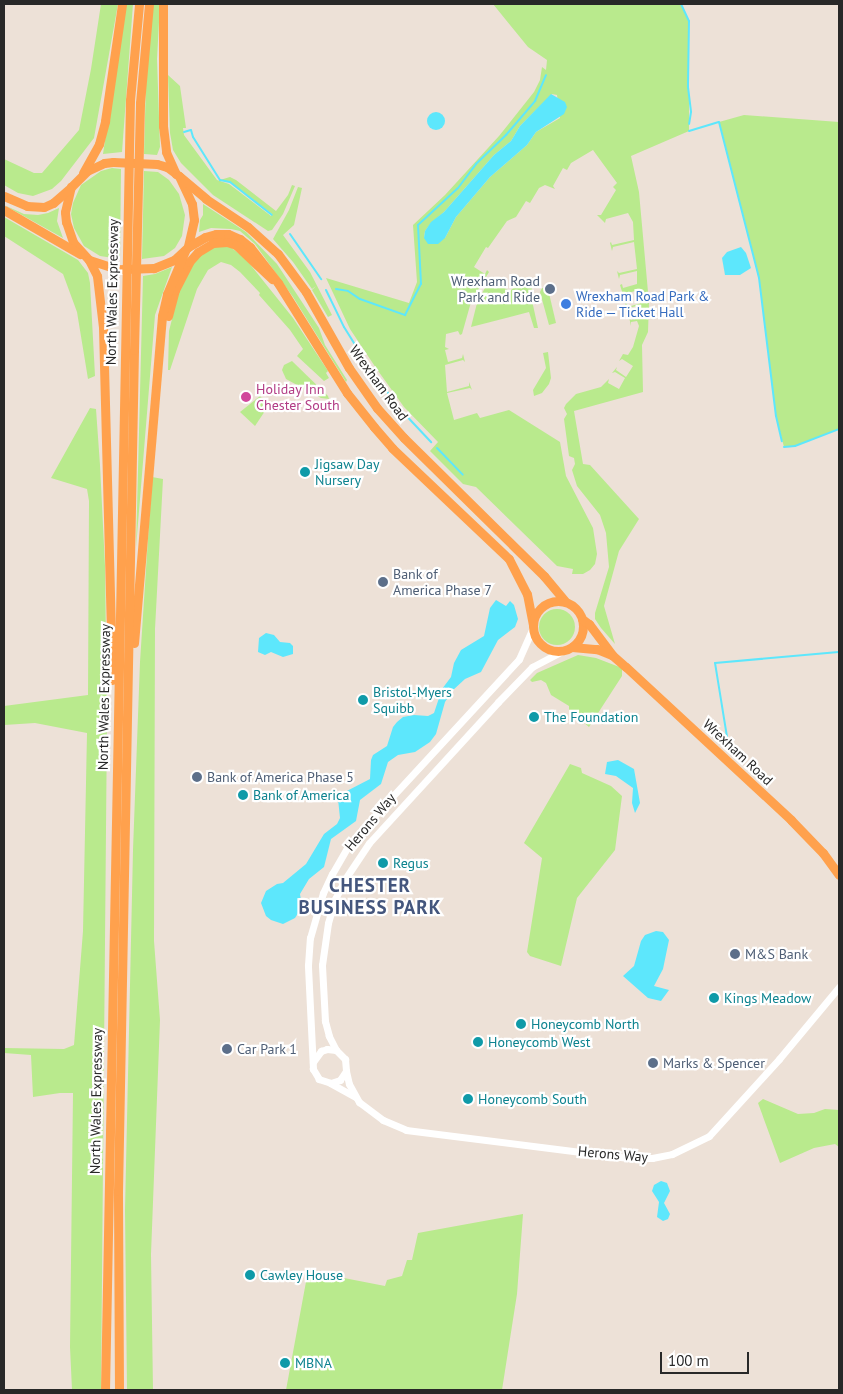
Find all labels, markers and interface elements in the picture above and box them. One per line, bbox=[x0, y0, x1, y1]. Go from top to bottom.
street label: North Wales Expressway bbox=[102, 218, 122, 366]
place label: Wrexham Road Park and Ride bbox=[451, 273, 540, 306]
marker: Wrexham Road Park and Ride bbox=[544, 283, 556, 295]
place label: Wrexham Road Park & Ride — Ticket Hall bbox=[576, 288, 710, 321]
marker: Wrexham Road Park & Ride — Ticket Hall bbox=[560, 298, 572, 310]
street label: Wrexham Road bbox=[346, 342, 412, 424]
place label: Holiday Inn Chester South bbox=[256, 381, 340, 414]
marker: Holiday Inn Chester South bbox=[240, 391, 252, 403]
place label: Jigsaw Day Nursery bbox=[315, 456, 380, 488]
marker: Jigsaw Day Nursery bbox=[299, 466, 311, 478]
place label: Bank of America Phase 7 bbox=[393, 566, 492, 598]
marker: Bank of America Phase 7 bbox=[377, 576, 389, 588]
street label: North Wales Expressway bbox=[94, 623, 114, 771]
place label: Bristol-Myers Squibb bbox=[373, 684, 452, 716]
marker: Bristol-Myers Squibb bbox=[357, 694, 369, 706]
place label: The Foundation bbox=[544, 709, 638, 725]
marker: The Foundation bbox=[528, 711, 540, 723]
street label: Wrexham Road bbox=[700, 715, 776, 789]
place label: Bank of America Phase 5 bbox=[207, 769, 355, 785]
marker: Bank of America Phase 5 bbox=[191, 771, 203, 783]
place label: Bank of America bbox=[253, 787, 350, 803]
marker: Bank of America bbox=[237, 789, 249, 801]
street label: Herons Way bbox=[341, 790, 399, 854]
place label: Regus bbox=[393, 855, 429, 871]
marker: Regus bbox=[377, 857, 389, 869]
district label: CHESTER BUSINESS PARK bbox=[297, 875, 443, 919]
place label: M&S Bank bbox=[745, 946, 808, 962]
marker: M&S Bank bbox=[729, 948, 741, 960]
place label: Kings Meadow bbox=[724, 990, 811, 1006]
marker: Kings Meadow bbox=[708, 992, 720, 1004]
place label: Honeycomb North bbox=[531, 1016, 639, 1032]
marker: Honeycomb North bbox=[515, 1018, 527, 1030]
street label: North Wales Expressway bbox=[86, 1027, 106, 1175]
place label: Honeycomb West bbox=[488, 1034, 591, 1050]
marker: Honeycomb West bbox=[472, 1036, 484, 1048]
place label: Car Park 1 bbox=[237, 1041, 297, 1057]
marker: Car Park 1 bbox=[221, 1043, 233, 1055]
place label: Marks & Spencer bbox=[663, 1055, 765, 1071]
marker: Marks & Spencer bbox=[647, 1057, 659, 1069]
place label: Honeycomb South bbox=[478, 1091, 587, 1107]
marker: Honeycomb South bbox=[462, 1093, 474, 1105]
street label: Herons Way bbox=[577, 1143, 649, 1165]
place label: Cawley House bbox=[260, 1267, 344, 1283]
marker: Cawley House bbox=[244, 1269, 256, 1281]
scale bar bbox=[663, 1342, 752, 1374]
text: 100 m bbox=[668, 1351, 709, 1370]
place label: MBNA bbox=[295, 1355, 332, 1371]
marker: MBNA bbox=[279, 1357, 291, 1369]

